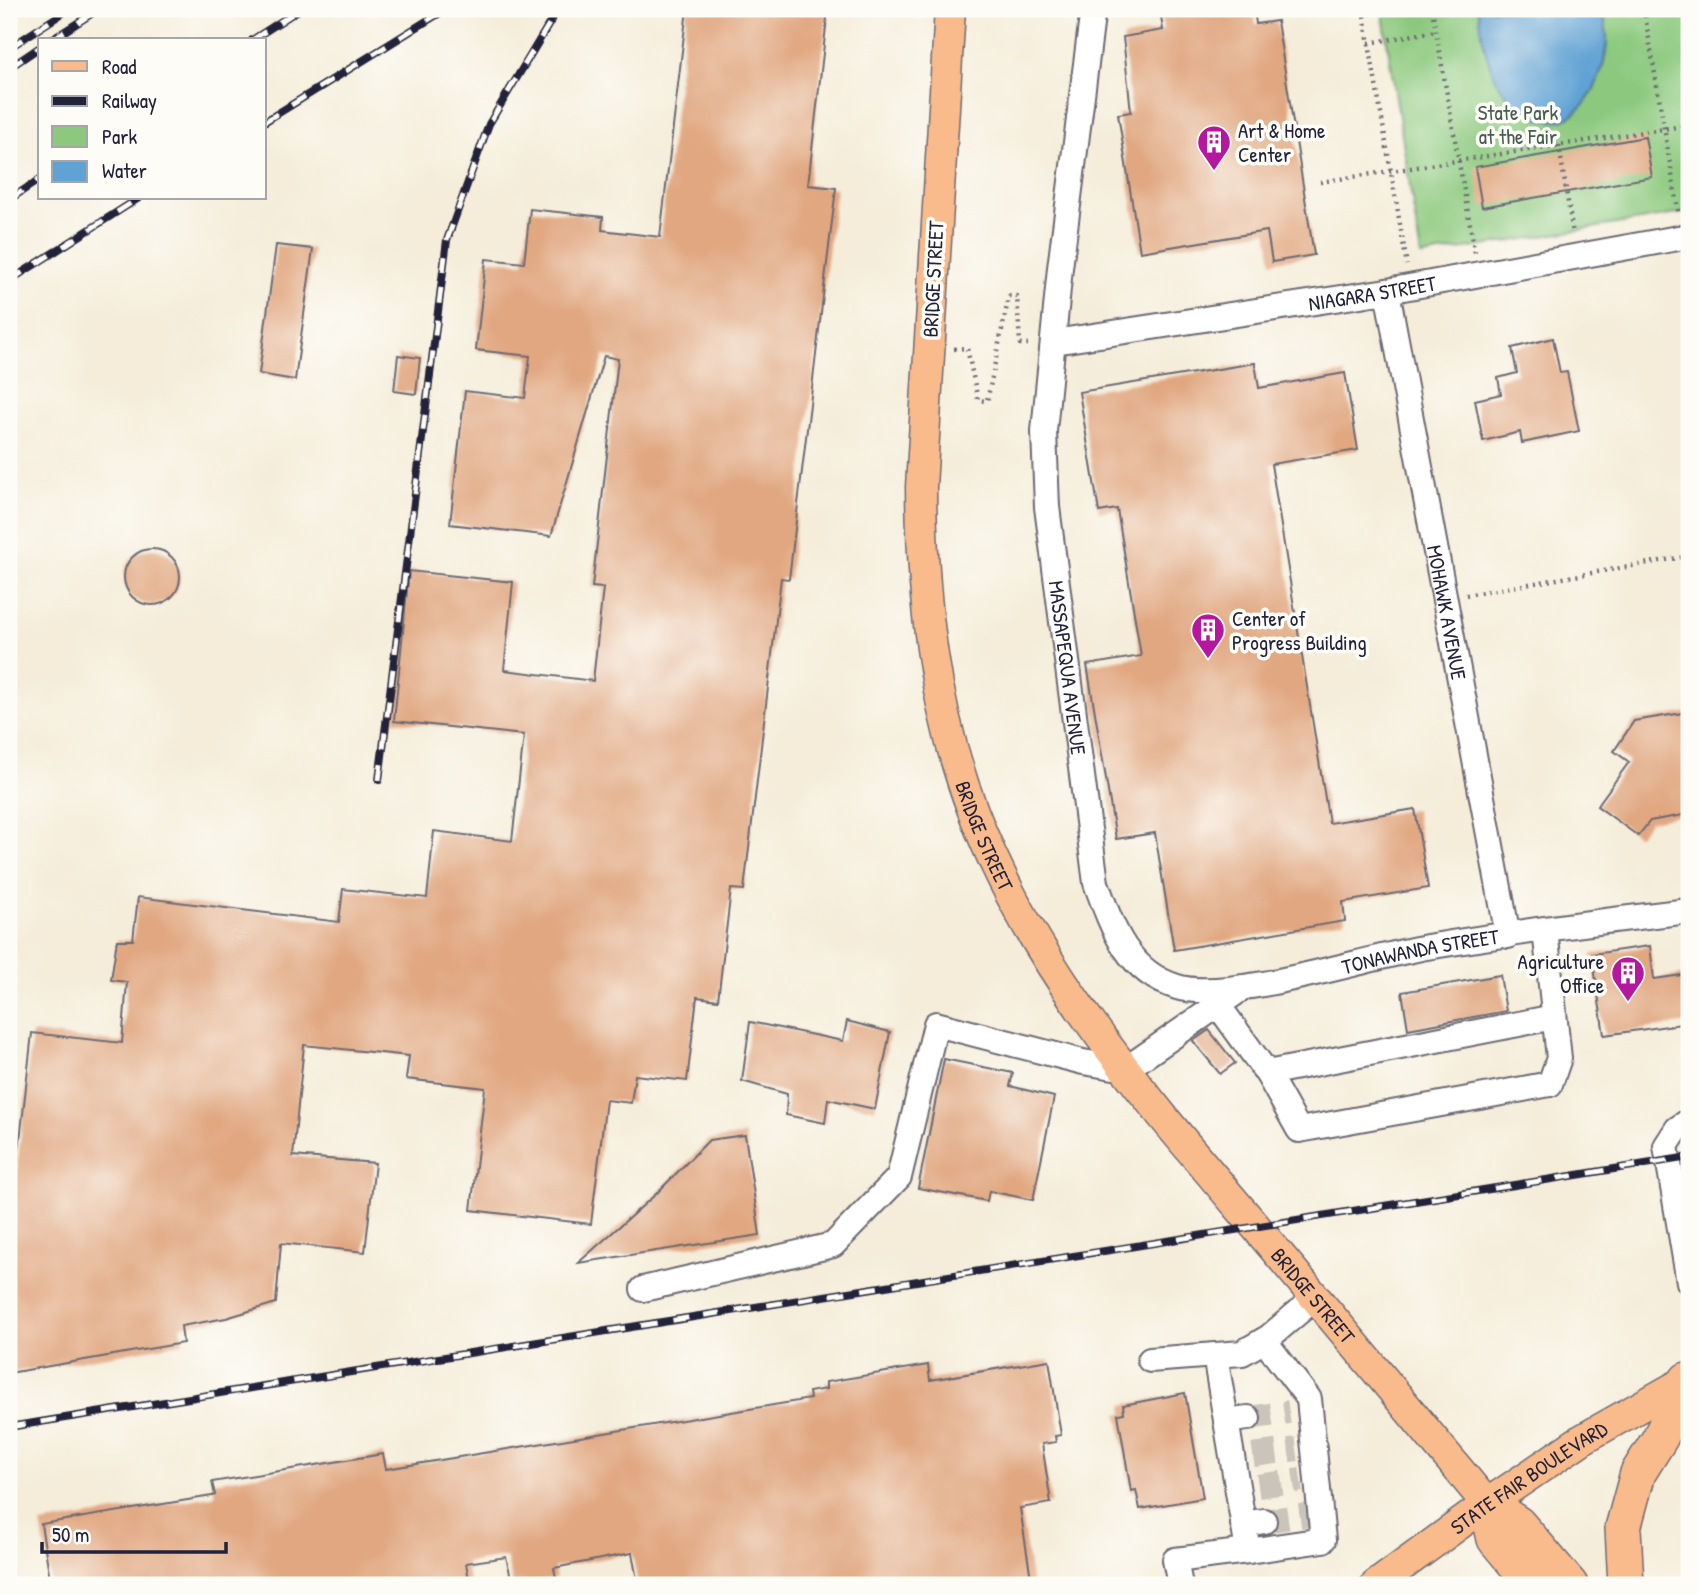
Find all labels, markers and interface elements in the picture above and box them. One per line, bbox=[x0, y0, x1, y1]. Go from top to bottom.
legend bbox=[38, 38, 266, 200]
text: Road bbox=[102, 52, 136, 81]
text: Railway bbox=[102, 86, 157, 115]
park label: State Park at the Fair bbox=[1478, 98, 1559, 151]
place label: Art & Home Center bbox=[1238, 116, 1325, 169]
text: Park bbox=[102, 122, 137, 151]
building icon: Art & Home Center bbox=[1195, 123, 1233, 172]
text: Water bbox=[102, 156, 147, 185]
street label: BRIDGE STREET bbox=[915, 219, 951, 338]
street label: NIAGARA STREET bbox=[1306, 268, 1439, 317]
street label: MOHAWK AVENUE bbox=[1420, 543, 1474, 682]
street label: MASSAPEQUA AVENUE bbox=[1042, 579, 1094, 757]
place label: Center of Progress Building bbox=[1232, 604, 1367, 657]
building icon: Center of Progress Building bbox=[1189, 611, 1227, 660]
street label: BRIDGE STREET bbox=[949, 777, 1021, 897]
street label: TONAWANDA STREET bbox=[1339, 921, 1502, 981]
place label: Agriculture Office bbox=[1517, 947, 1604, 1000]
building icon: Agriculture Office bbox=[1609, 954, 1647, 1003]
street label: BRIDGE STREET bbox=[1265, 1241, 1363, 1350]
street label: STATE FAIR BOULEVARD bbox=[1444, 1414, 1612, 1541]
scale bar bbox=[42, 1510, 226, 1554]
text: 50 m bbox=[52, 1520, 89, 1549]

